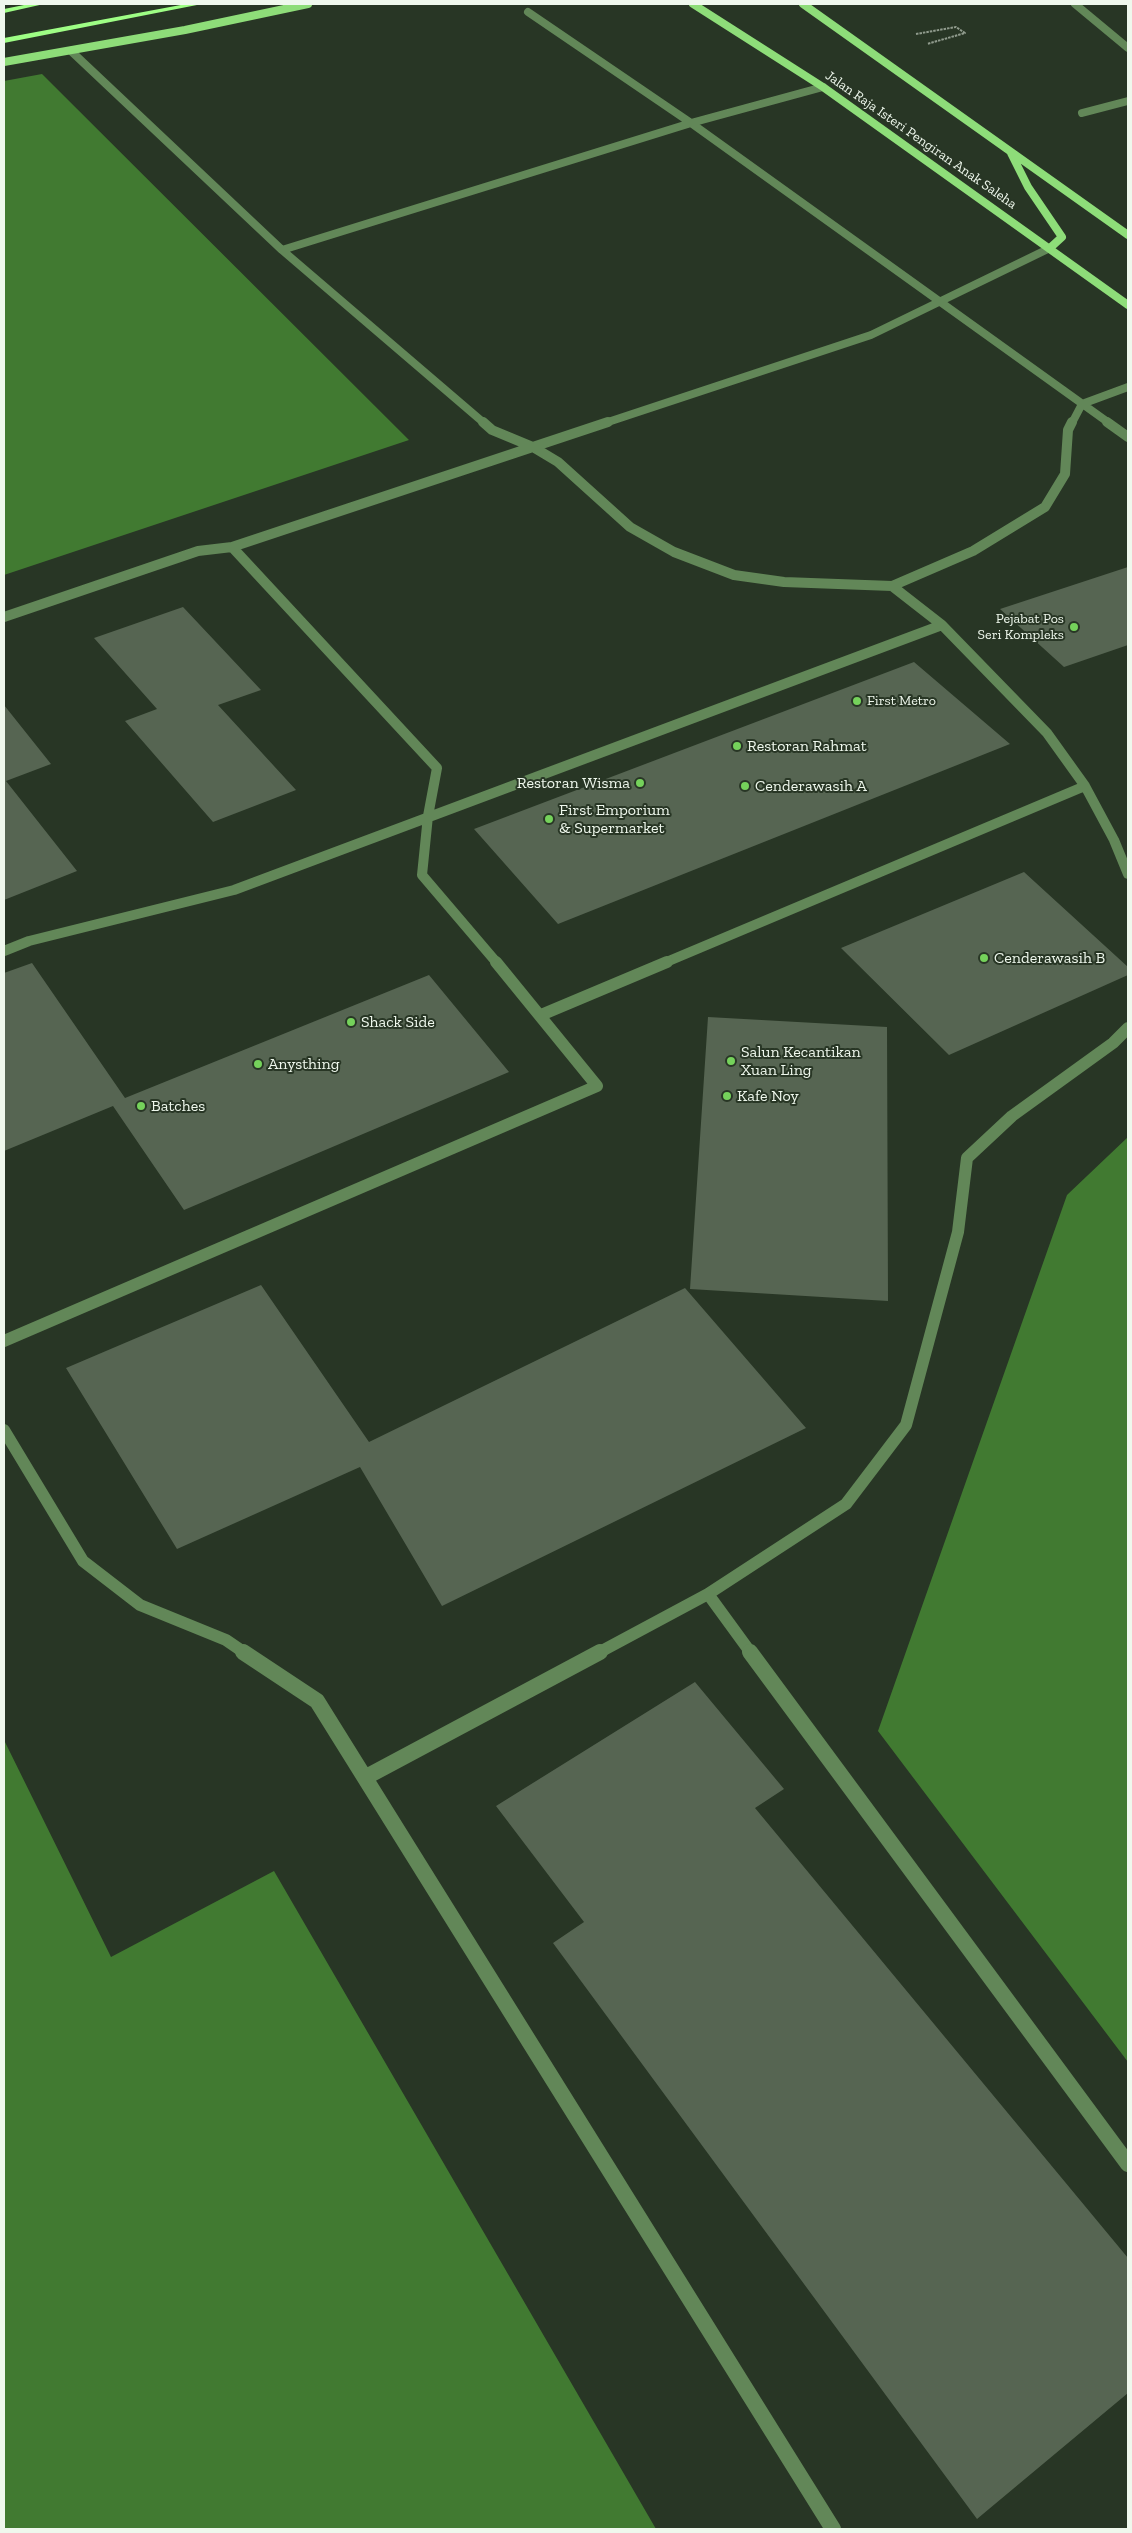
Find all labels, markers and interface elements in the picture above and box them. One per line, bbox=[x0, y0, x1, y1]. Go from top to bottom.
street label: Jalan Raja Isteri Pengiran Anak Saleha bbox=[822, 67, 1020, 213]
place label: Pejabat Pos Seri Kompleks bbox=[978, 611, 1064, 644]
marker: Pejabat Pos Seri Kompleks bbox=[1068, 621, 1080, 633]
place label: First Metro bbox=[867, 693, 936, 709]
marker: First Metro bbox=[851, 695, 863, 707]
place label: Restoran Rahmat bbox=[747, 736, 867, 756]
marker: Restoran Rahmat bbox=[731, 740, 743, 752]
place label: Restoran Wisma bbox=[517, 773, 630, 793]
place label: Cenderawasih A bbox=[755, 776, 867, 796]
marker: Restoran Wisma bbox=[634, 777, 646, 789]
marker: Cenderawasih A bbox=[739, 780, 751, 792]
place label: First Emporium & Supermarket bbox=[559, 800, 670, 838]
marker: First Emporium & Supermarket bbox=[543, 813, 555, 825]
place label: Cenderawasih B bbox=[994, 948, 1105, 968]
marker: Cenderawasih B bbox=[978, 952, 990, 964]
place label: Shack Side bbox=[361, 1012, 435, 1032]
marker: Shack Side bbox=[345, 1016, 357, 1028]
place label: Salun Kecantikan Xuan Ling bbox=[741, 1042, 861, 1080]
place label: Anysthing bbox=[268, 1054, 339, 1074]
marker: Salun Kecantikan Xuan Ling bbox=[725, 1055, 737, 1067]
marker: Anysthing bbox=[252, 1058, 264, 1070]
place label: Kafe Noy bbox=[737, 1086, 799, 1106]
marker: Kafe Noy bbox=[721, 1090, 733, 1102]
place label: Batches bbox=[151, 1096, 205, 1116]
marker: Batches bbox=[135, 1100, 147, 1112]

